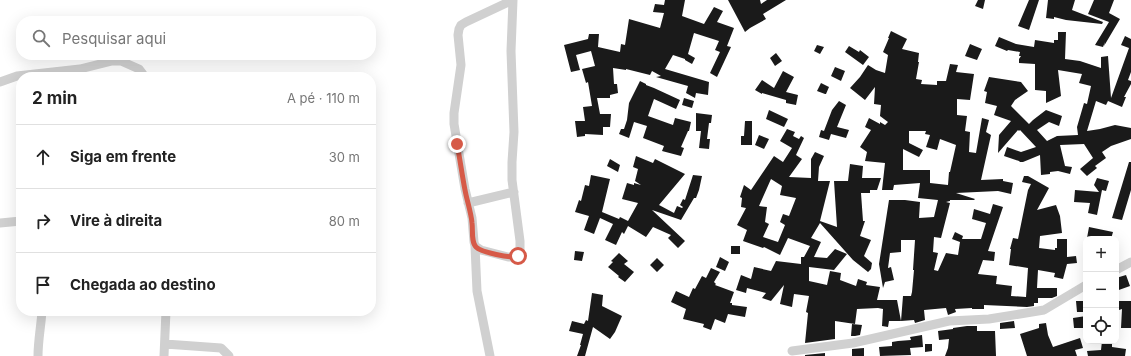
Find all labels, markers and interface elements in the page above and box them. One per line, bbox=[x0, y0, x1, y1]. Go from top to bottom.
search box bbox=[16, 16, 376, 60]
icon: search bbox=[30, 27, 52, 49]
text: Pesquisar aqui bbox=[62, 29, 166, 48]
text: 2 min bbox=[32, 88, 77, 108]
text: A pé · 110 m bbox=[287, 90, 360, 106]
route end bbox=[448, 135, 466, 153]
icon: ahead bbox=[32, 146, 54, 168]
text: Siga em frente bbox=[70, 147, 176, 166]
text: 30 m bbox=[329, 149, 360, 165]
icon: right bbox=[32, 210, 54, 232]
text: Vire à direita bbox=[70, 211, 162, 230]
text: 80 m bbox=[329, 213, 360, 229]
map controls bbox=[1083, 236, 1119, 344]
button: + bbox=[1083, 236, 1119, 272]
route start bbox=[509, 247, 527, 265]
button: − bbox=[1083, 272, 1119, 308]
icon: arrive bbox=[32, 274, 54, 296]
text: Chegada ao destino bbox=[70, 275, 216, 294]
button: locate bbox=[1083, 308, 1119, 344]

